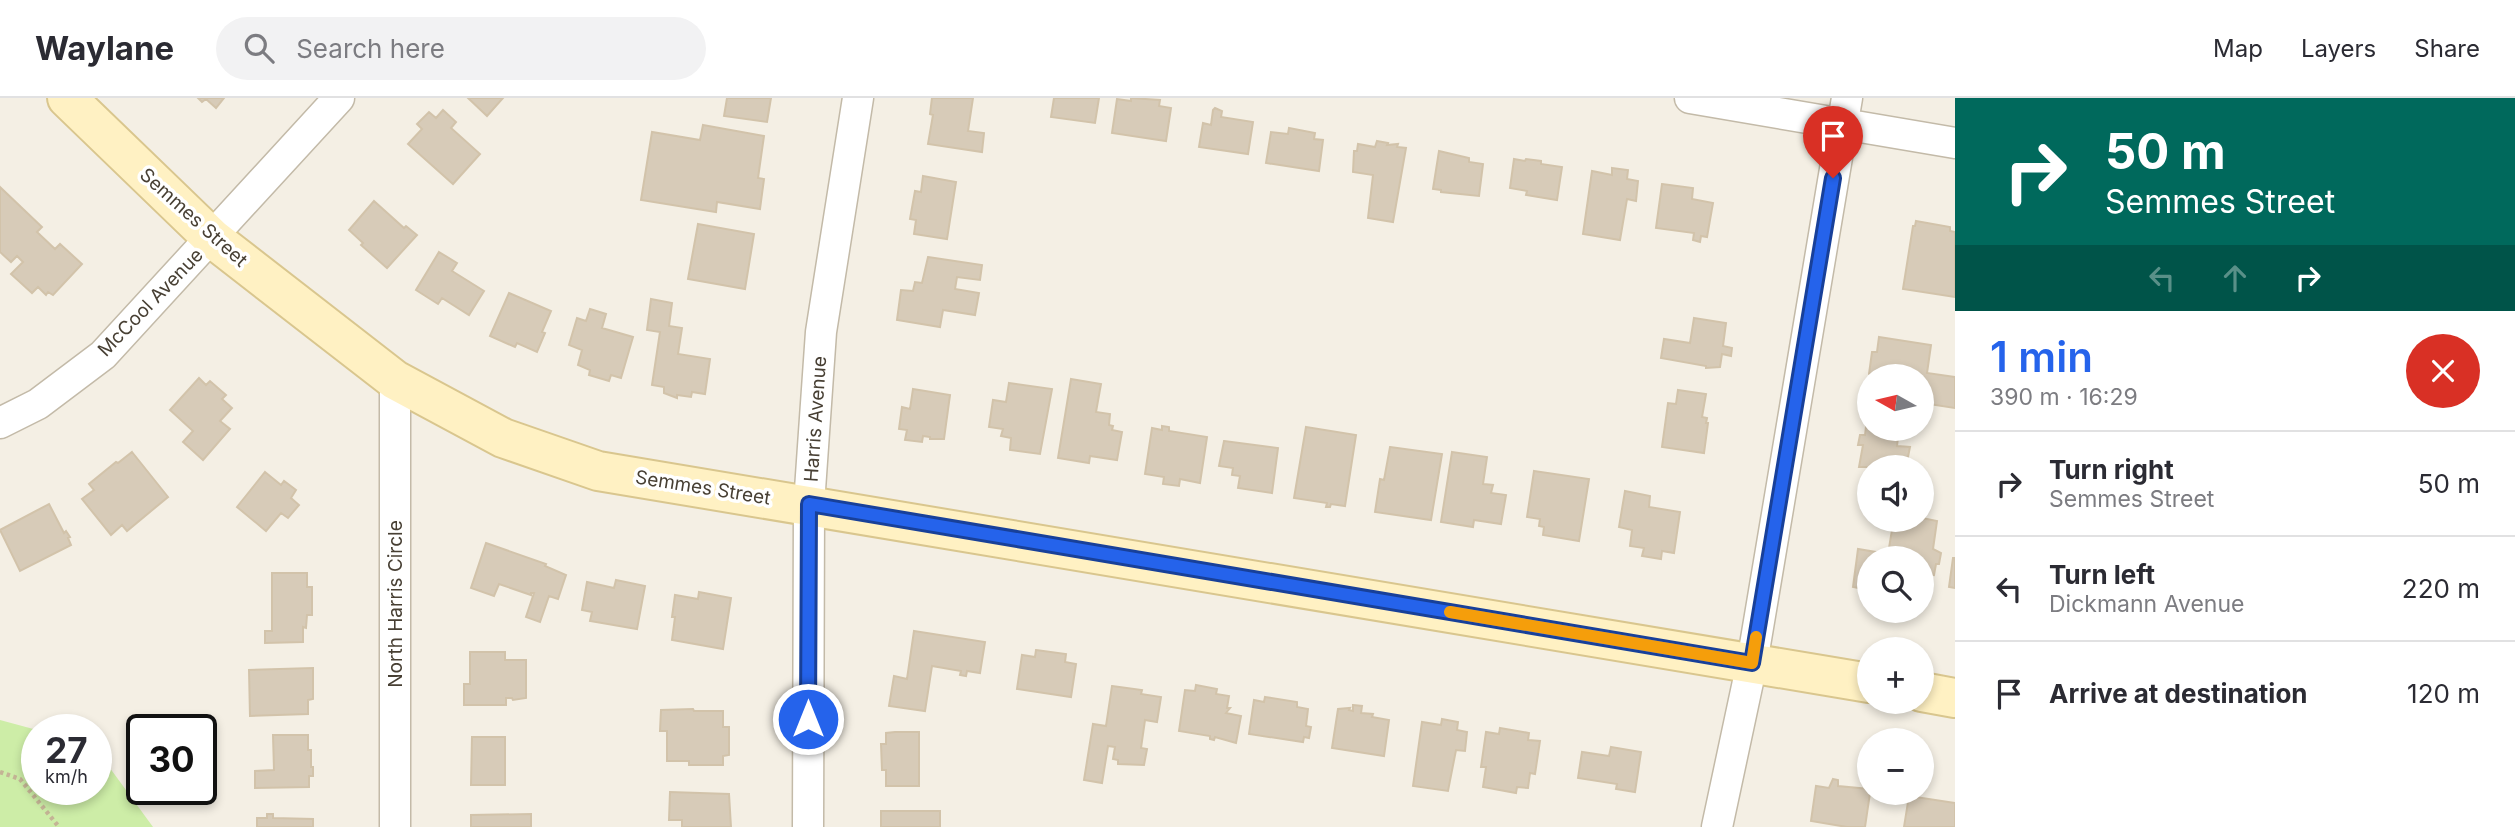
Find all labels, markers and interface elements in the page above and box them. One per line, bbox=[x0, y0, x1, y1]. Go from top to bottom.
search box bbox=[216, 17, 706, 80]
text: Waylane bbox=[35, 28, 174, 68]
icon: search bbox=[240, 29, 278, 67]
text: Search here bbox=[296, 33, 445, 64]
text: Map bbox=[2213, 34, 2263, 63]
text: Layers bbox=[2301, 34, 2376, 63]
text: Share bbox=[2414, 34, 2480, 63]
pin bbox=[1803, 106, 1863, 178]
icon: arrive bbox=[1814, 117, 1852, 155]
text: 50 m bbox=[2105, 122, 2226, 181]
icon: right bbox=[1990, 126, 2081, 217]
street label: Semmes Street bbox=[135, 163, 252, 272]
text: Semmes Street bbox=[2105, 182, 2335, 221]
street label: McCool Avenue bbox=[93, 244, 208, 361]
icon: left bbox=[2143, 259, 2181, 297]
icon: ahead bbox=[2216, 259, 2254, 297]
icon: right bbox=[2289, 259, 2327, 297]
text: 1 min bbox=[1990, 331, 2093, 382]
button: close bbox=[2406, 334, 2480, 408]
street label: Harris Avenue bbox=[800, 355, 831, 483]
north arrow bbox=[1857, 364, 1934, 441]
map controls bbox=[1857, 364, 1934, 805]
text: 390 m · 16:29 bbox=[1990, 383, 2138, 411]
text: Turn right bbox=[2049, 454, 2174, 485]
button: sound bbox=[1857, 455, 1934, 532]
street label: Semmes Street bbox=[634, 465, 772, 510]
icon: right bbox=[1990, 465, 2028, 503]
text: 50 m bbox=[2418, 468, 2480, 499]
text: Semmes Street bbox=[2049, 485, 2214, 513]
street label: North Harris Circle bbox=[384, 520, 407, 688]
button: search bbox=[1857, 546, 1934, 623]
text: Turn left bbox=[2049, 559, 2155, 590]
icon: left bbox=[1990, 570, 2028, 608]
text: 220 m bbox=[2402, 573, 2480, 604]
text: Dickmann Avenue bbox=[2049, 590, 2244, 618]
button: + bbox=[1857, 637, 1934, 714]
icon: arrive bbox=[1990, 675, 2028, 713]
text: Arrive at destination bbox=[2049, 678, 2308, 709]
text: 120 m bbox=[2407, 678, 2480, 709]
position arrow bbox=[771, 682, 845, 756]
speed limit sign: 30 bbox=[126, 714, 217, 805]
button: − bbox=[1857, 728, 1934, 805]
text: 27 bbox=[45, 729, 88, 771]
text: km/h bbox=[45, 766, 88, 787]

